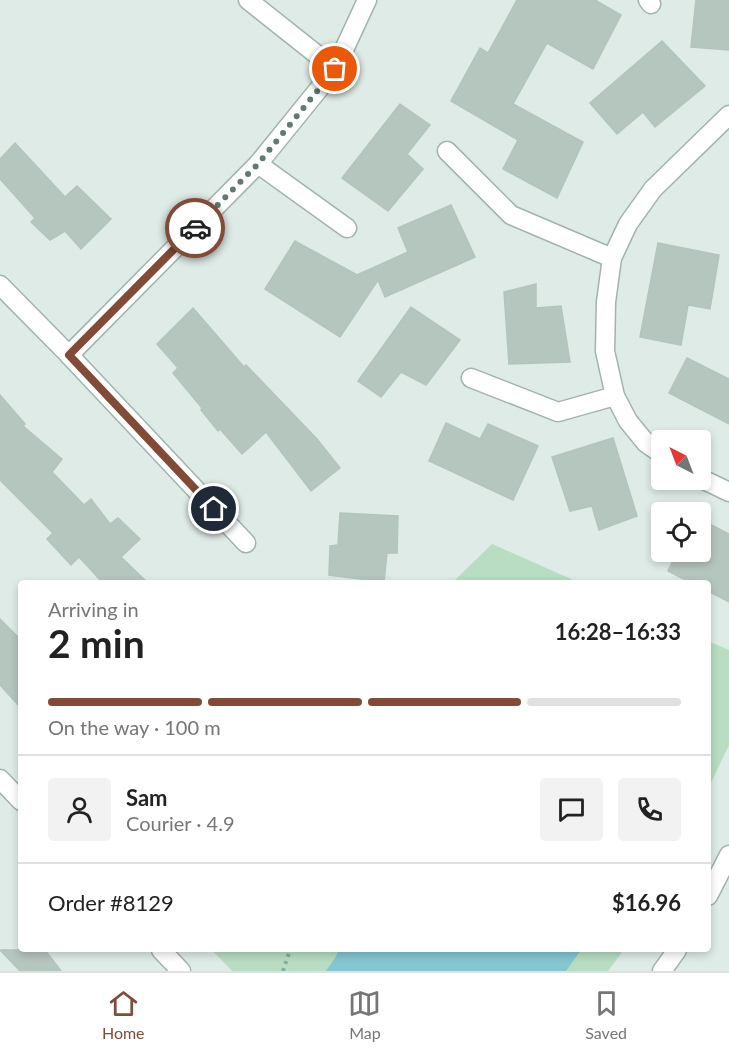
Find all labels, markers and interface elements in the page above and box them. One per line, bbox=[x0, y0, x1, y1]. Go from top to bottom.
pin bbox=[309, 43, 360, 94]
icon: bag bbox=[318, 52, 351, 85]
courier bbox=[165, 198, 225, 258]
icon: car bbox=[179, 212, 212, 245]
north arrow bbox=[651, 430, 711, 490]
map controls bbox=[651, 430, 711, 562]
pin bbox=[188, 483, 239, 534]
icon: home bbox=[197, 492, 230, 525]
button: locate bbox=[651, 502, 711, 562]
text: Arriving in bbox=[48, 597, 139, 621]
text: 16:28–16:33 bbox=[555, 618, 681, 645]
text: 2 min bbox=[48, 620, 145, 666]
text: On the way · 100 m bbox=[48, 715, 221, 739]
button: person bbox=[48, 778, 111, 841]
button: chat bbox=[540, 778, 603, 841]
button: phone bbox=[618, 778, 681, 841]
text: Sam bbox=[126, 784, 168, 811]
text: Courier · 4.9 bbox=[126, 811, 235, 835]
text: Order #8129 bbox=[48, 889, 174, 916]
text: $16.96 bbox=[612, 889, 681, 916]
tab: Home bbox=[102, 987, 145, 1042]
tab: Map bbox=[348, 987, 381, 1042]
tab: Saved bbox=[585, 987, 627, 1042]

